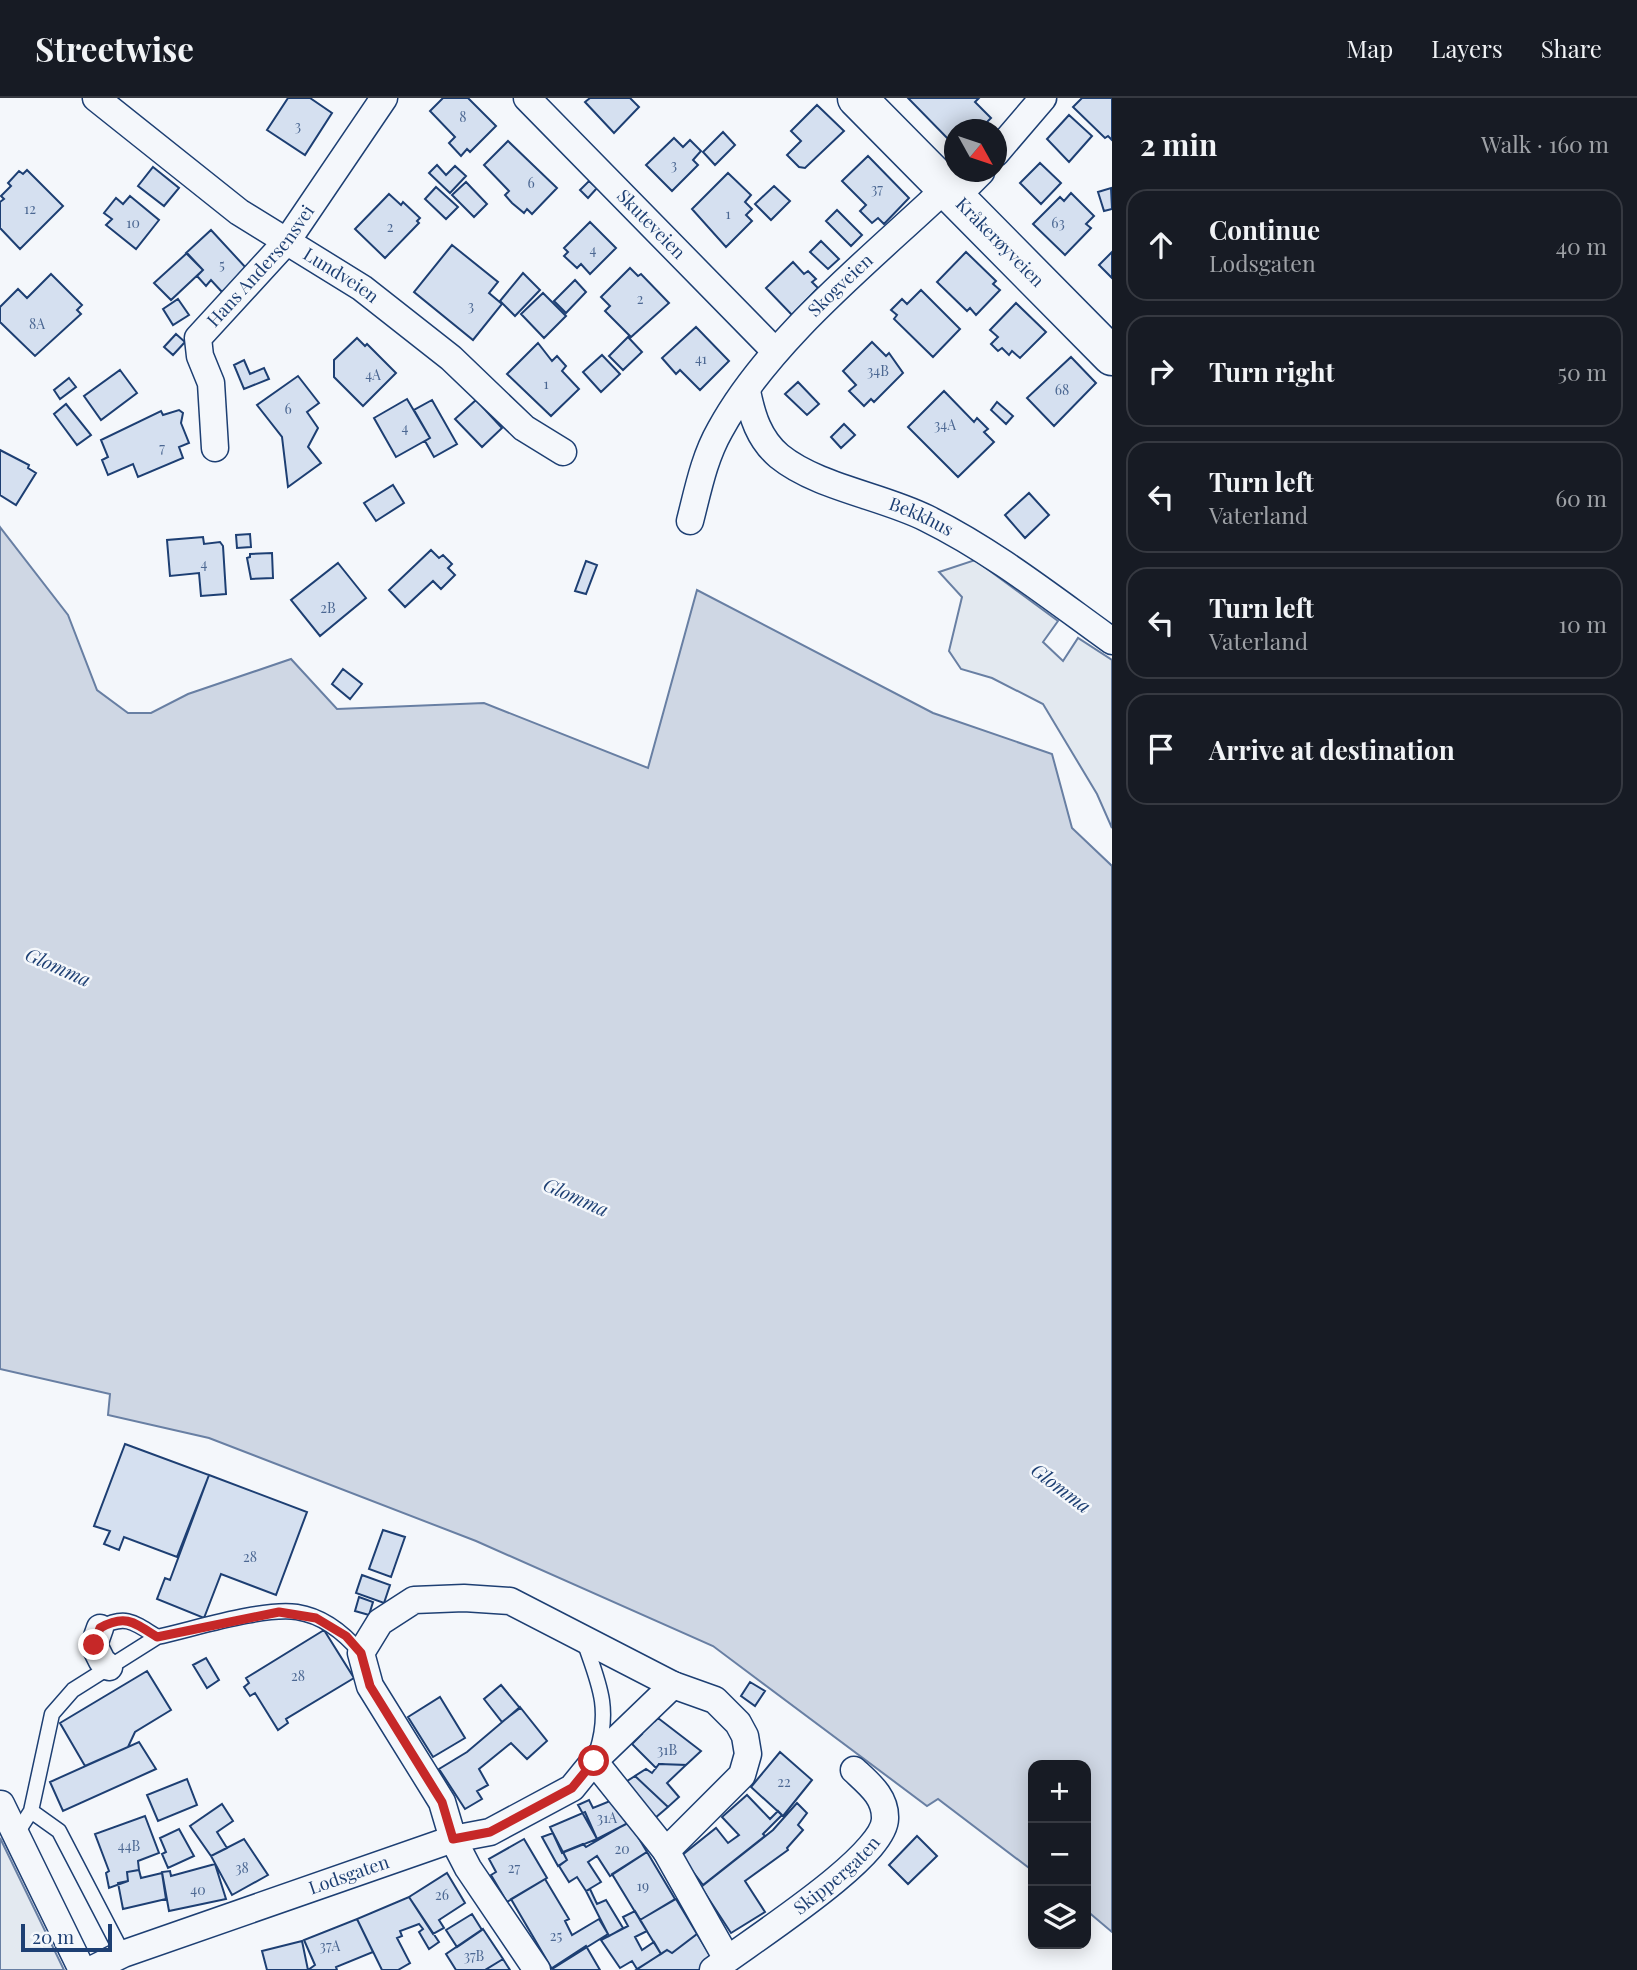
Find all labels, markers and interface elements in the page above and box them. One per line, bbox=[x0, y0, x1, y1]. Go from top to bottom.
text: Streetwise bbox=[35, 26, 194, 70]
text: Map bbox=[1347, 32, 1393, 64]
text: Layers bbox=[1431, 32, 1503, 64]
text: Share bbox=[1541, 32, 1602, 64]
house number: 8 bbox=[459, 107, 467, 126]
house number: 3 bbox=[295, 116, 301, 135]
north arrow bbox=[944, 119, 1007, 182]
text: 2 min bbox=[1140, 124, 1217, 164]
text: Walk · 160 m bbox=[1481, 128, 1609, 159]
house number: 3 bbox=[671, 155, 677, 174]
house number: 6 bbox=[527, 173, 535, 192]
house number: 37 bbox=[871, 179, 883, 198]
street label: Skuteveien bbox=[612, 184, 691, 264]
street label: Kråkerøyveien bbox=[951, 192, 1050, 292]
house number: 12 bbox=[24, 199, 36, 218]
street label: Hans Andersensvei bbox=[201, 200, 319, 332]
house number: 1 bbox=[725, 204, 731, 223]
text: Continue bbox=[1209, 212, 1320, 247]
house number: 10 bbox=[126, 213, 140, 232]
house number: 63 bbox=[1051, 213, 1065, 232]
house number: 2 bbox=[387, 217, 394, 236]
icon: ahead bbox=[1142, 226, 1180, 264]
text: 40 m bbox=[1556, 230, 1607, 261]
house number: 4 bbox=[590, 240, 597, 259]
street label: Lundveien bbox=[299, 242, 384, 308]
text: Lodsgaten bbox=[1209, 247, 1316, 278]
street label: Skogveien bbox=[802, 248, 878, 322]
house number: 5 bbox=[219, 255, 225, 274]
house number: 2 bbox=[637, 289, 644, 308]
house number: 3 bbox=[468, 296, 474, 315]
house number: 8A bbox=[29, 314, 45, 333]
house number: 41 bbox=[695, 349, 707, 368]
icon: right bbox=[1142, 352, 1180, 390]
text: Turn right bbox=[1209, 354, 1335, 389]
text: 50 m bbox=[1558, 356, 1607, 387]
house number: 34B bbox=[867, 361, 889, 380]
house number: 4A bbox=[365, 365, 381, 384]
house number: 1 bbox=[543, 374, 549, 393]
house number: 68 bbox=[1055, 380, 1069, 399]
house number: 6 bbox=[284, 399, 292, 418]
house number: 34A bbox=[934, 415, 956, 434]
house number: 4 bbox=[402, 418, 409, 437]
house number: 7 bbox=[159, 438, 165, 457]
text: Turn left bbox=[1209, 464, 1314, 499]
icon: left bbox=[1142, 478, 1180, 516]
text: 60 m bbox=[1555, 482, 1607, 513]
street label: Bekkhus bbox=[886, 491, 958, 541]
text: Vaterland bbox=[1209, 499, 1308, 530]
house number: 4 bbox=[201, 554, 208, 573]
text: Turn left bbox=[1209, 590, 1314, 625]
house number: 2B bbox=[320, 598, 336, 617]
icon: left bbox=[1142, 604, 1180, 642]
text: 10 m bbox=[1559, 608, 1607, 639]
text: Vaterland bbox=[1209, 625, 1308, 656]
icon: arrive bbox=[1142, 730, 1180, 768]
text: Arrive at destination bbox=[1209, 732, 1455, 767]
water label: Glomma bbox=[22, 940, 95, 992]
water label: Glomma bbox=[540, 1170, 613, 1222]
water label: Glomma bbox=[1026, 1456, 1097, 1518]
house number: 28 bbox=[243, 1547, 257, 1566]
route end bbox=[78, 1629, 109, 1660]
house number: 28 bbox=[291, 1666, 305, 1685]
house number: 31B bbox=[657, 1740, 677, 1759]
route start bbox=[578, 1745, 609, 1776]
map controls bbox=[1028, 1760, 1091, 1949]
button: + bbox=[1028, 1760, 1091, 1823]
house number: 22 bbox=[777, 1772, 791, 1791]
house number: 31A bbox=[597, 1808, 617, 1827]
button: − bbox=[1028, 1823, 1091, 1886]
street label: Skippergaten bbox=[788, 1831, 885, 1919]
house number: 44B bbox=[118, 1836, 141, 1855]
house number: 20 bbox=[614, 1839, 630, 1858]
street label: Lodsgaten bbox=[305, 1849, 392, 1899]
house number: 38 bbox=[235, 1858, 249, 1877]
house number: 27 bbox=[508, 1858, 521, 1877]
house number: 19 bbox=[637, 1876, 649, 1895]
house number: 40 bbox=[190, 1880, 206, 1899]
house number: 26 bbox=[435, 1885, 449, 1904]
button: layers bbox=[1028, 1886, 1091, 1949]
scale bar bbox=[21, 1921, 112, 1953]
text: 20 m bbox=[32, 1923, 74, 1949]
house number: 25 bbox=[550, 1926, 562, 1945]
house number: 37A bbox=[320, 1936, 341, 1955]
house number: 37B bbox=[464, 1946, 485, 1965]

